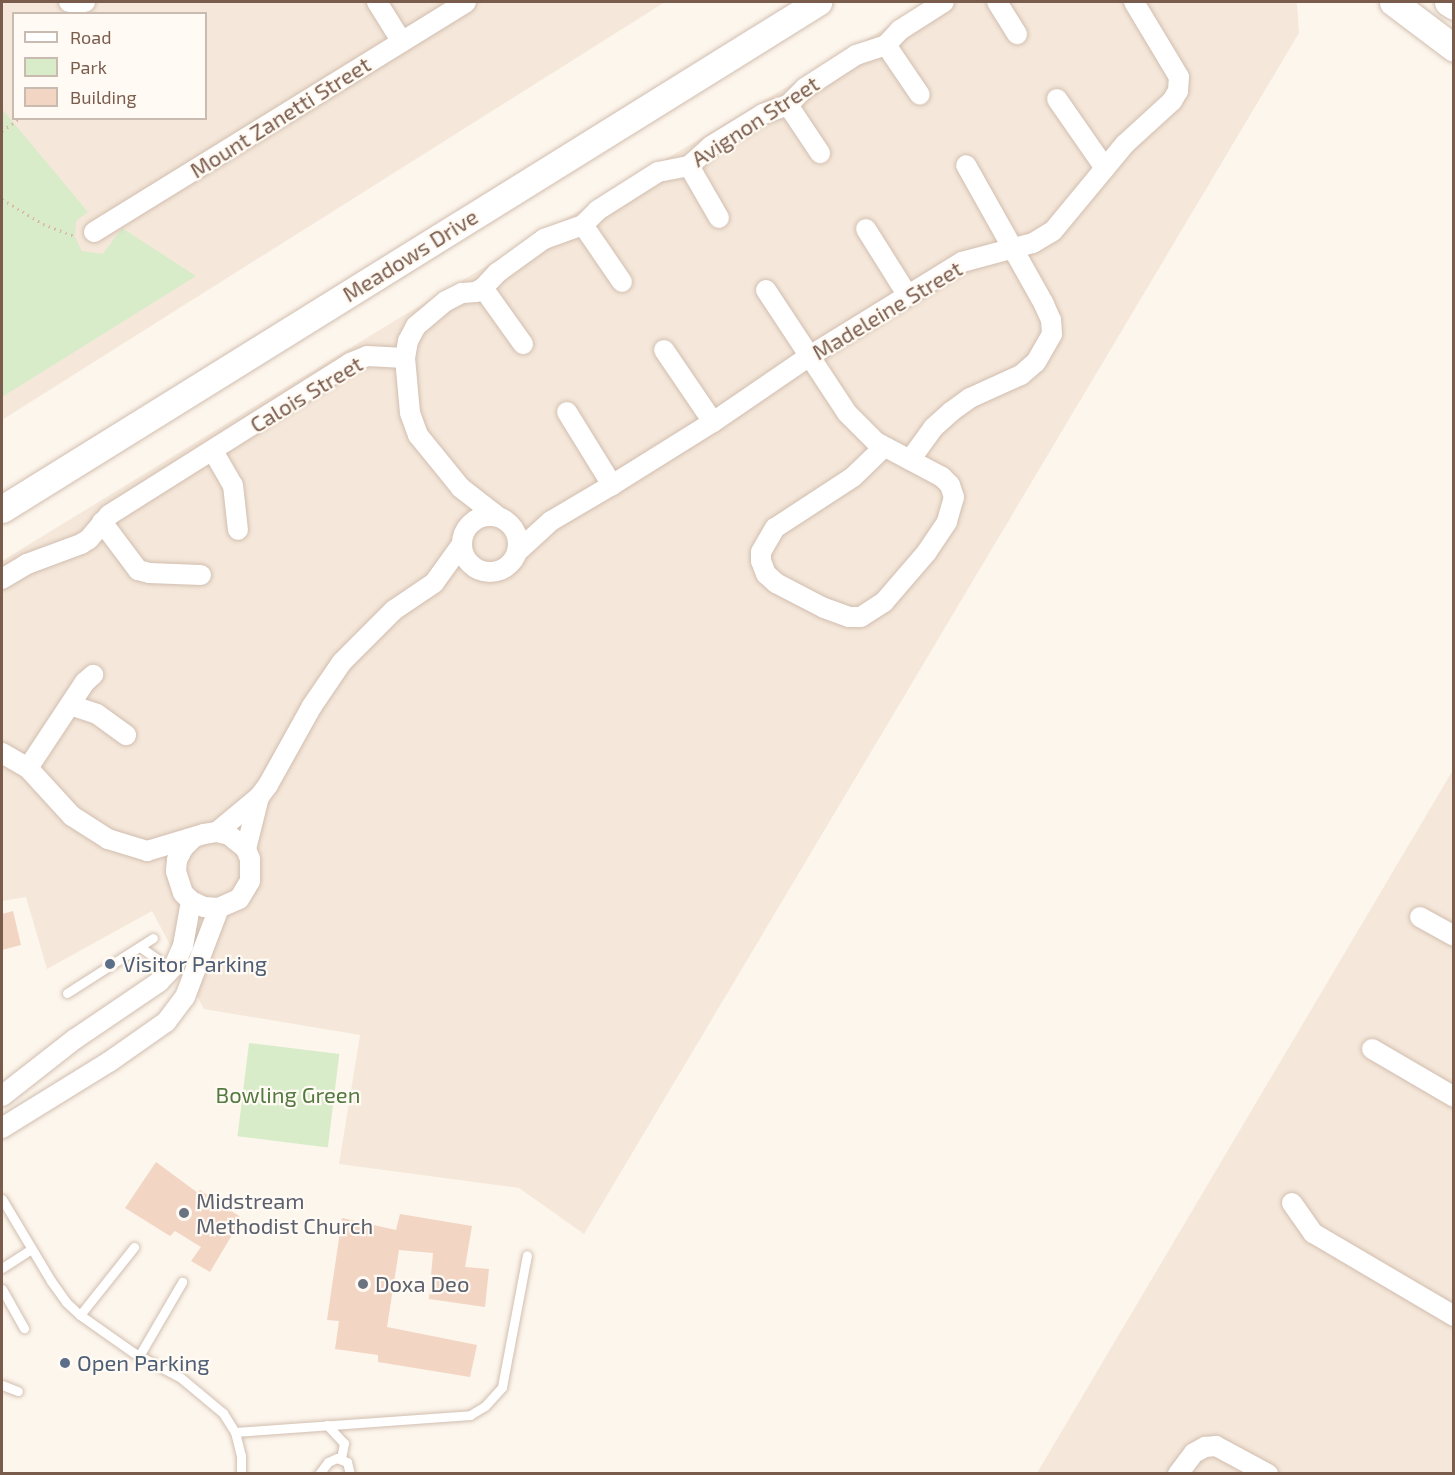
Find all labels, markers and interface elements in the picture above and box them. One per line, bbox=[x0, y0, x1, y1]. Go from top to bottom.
legend bbox=[12, 12, 207, 120]
text: Road bbox=[70, 26, 111, 48]
street label: Mount Zanetti Street bbox=[185, 51, 375, 183]
text: Park bbox=[70, 56, 107, 78]
street label: Avignon Street bbox=[686, 70, 824, 172]
text: Building bbox=[70, 86, 137, 108]
street label: Meadows Drive bbox=[337, 203, 483, 307]
street label: Madeleine Street bbox=[807, 255, 967, 365]
street label: Calois Street bbox=[245, 350, 367, 438]
place label: Visitor Parking bbox=[122, 951, 268, 977]
marker: Visitor Parking bbox=[103, 957, 117, 971]
park label: Bowling Green bbox=[216, 1082, 360, 1108]
place label: Midstream Methodist Church bbox=[196, 1187, 373, 1238]
marker: Midstream Methodist Church bbox=[177, 1206, 191, 1220]
place label: Doxa Deo bbox=[375, 1271, 469, 1297]
marker: Doxa Deo bbox=[356, 1277, 370, 1291]
place label: Open Parking bbox=[77, 1350, 209, 1376]
marker: Open Parking bbox=[58, 1356, 72, 1370]

